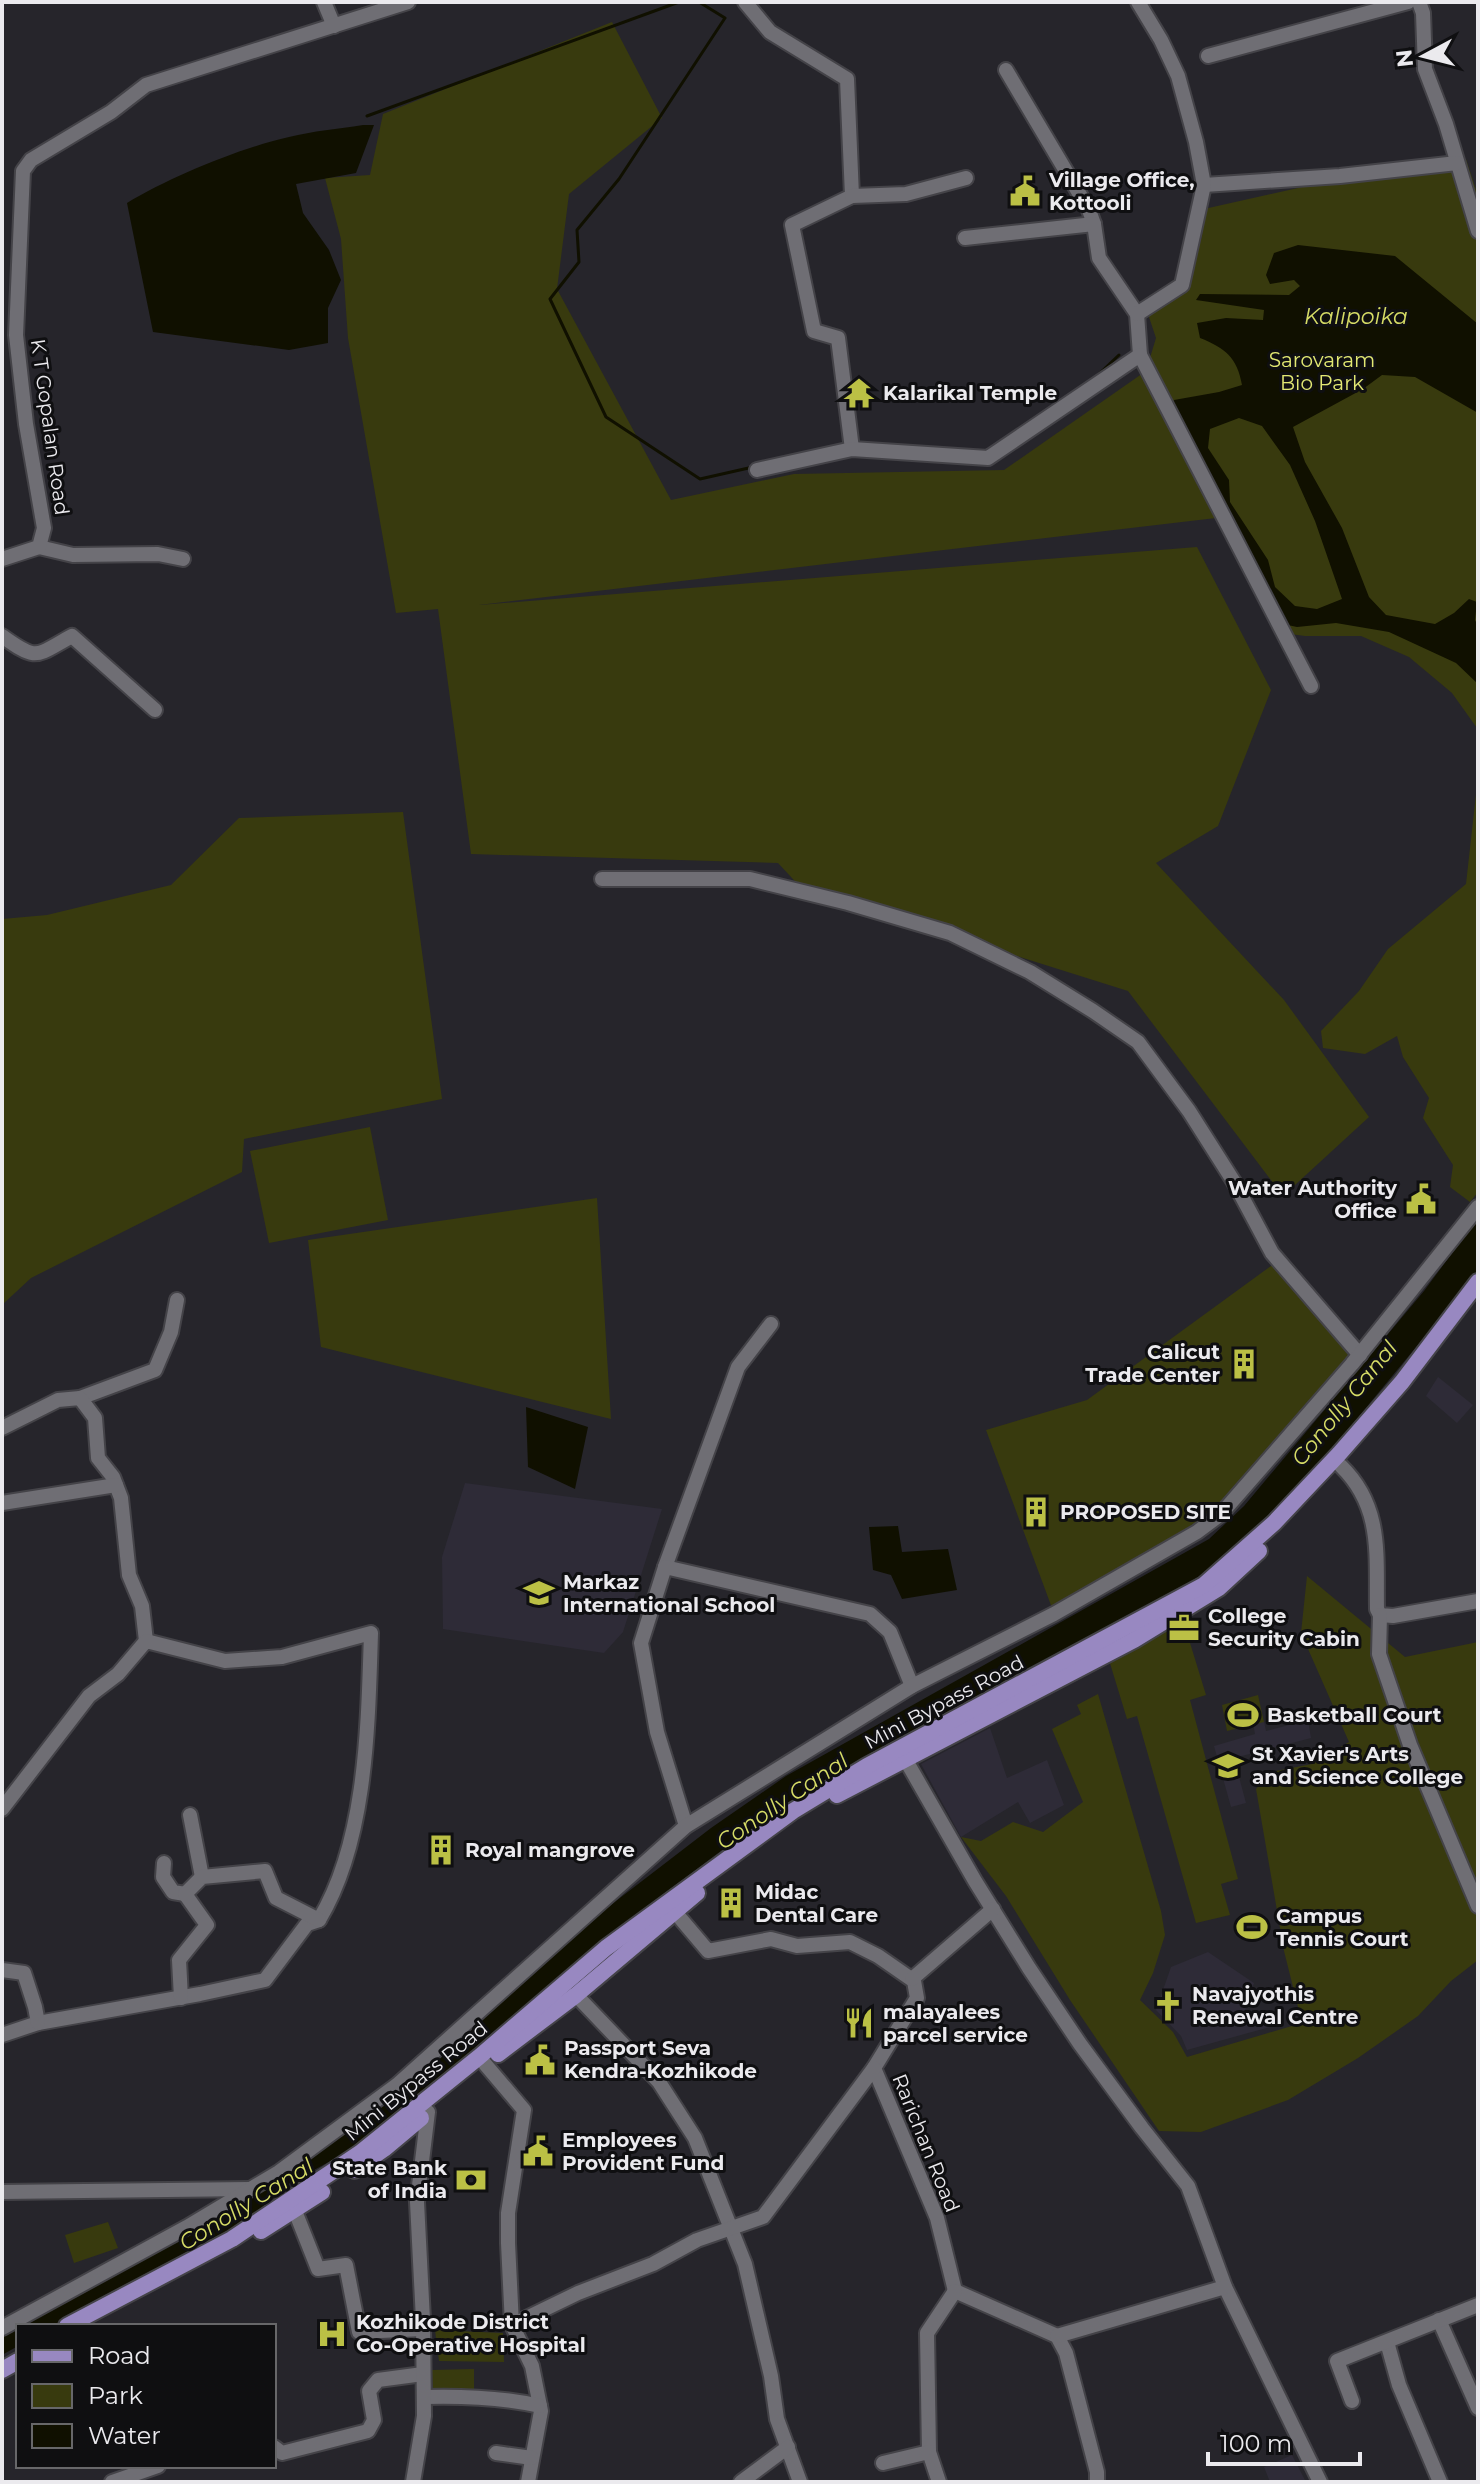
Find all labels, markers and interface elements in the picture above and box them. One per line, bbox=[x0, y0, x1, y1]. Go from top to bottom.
north arrow bbox=[1384, 16, 1464, 96]
text: N bbox=[1390, 48, 1419, 69]
place label: Village Office, Kottooli bbox=[1048, 168, 1195, 215]
public building icon: Village Office, Kottooli bbox=[1008, 174, 1042, 208]
water label: Kalipoika bbox=[1304, 303, 1408, 330]
street label: K T Gopalan Road bbox=[26, 337, 74, 517]
park label: Sarovaram Bio Park bbox=[1269, 348, 1375, 395]
temple icon: Kalarikal Temple bbox=[842, 376, 876, 410]
place label: Kalarikal Temple bbox=[883, 381, 1057, 405]
place label: Water Authority Office bbox=[1228, 1176, 1398, 1223]
public building icon: Water Authority Office bbox=[1404, 1182, 1438, 1216]
water label: Conolly Canal bbox=[1286, 1335, 1403, 1471]
place label: Calicut Trade Center bbox=[1085, 1340, 1220, 1387]
building icon: Calicut Trade Center bbox=[1227, 1347, 1261, 1381]
building icon: PROPOSED SITE bbox=[1019, 1495, 1053, 1529]
place label: PROPOSED SITE bbox=[1060, 1500, 1231, 1524]
place label: Markaz International School bbox=[563, 1570, 775, 1617]
school or university icon: Markaz International School bbox=[522, 1576, 556, 1610]
place label: College Security Cabin bbox=[1208, 1604, 1360, 1651]
office icon: College Security Cabin bbox=[1167, 1611, 1201, 1645]
street label: Mini Bypass Road bbox=[860, 1650, 1028, 1754]
sports icon: Basketball Court bbox=[1226, 1698, 1260, 1732]
place label: Basketball Court bbox=[1267, 1703, 1442, 1727]
place label: St Xavier's Arts and Science College bbox=[1252, 1742, 1463, 1789]
water label: Conolly Canal bbox=[711, 1747, 853, 1855]
school or university icon: St Xavier's Arts and Science College bbox=[1211, 1749, 1245, 1783]
building icon: Royal mangrove bbox=[424, 1833, 458, 1867]
place label: Royal mangrove bbox=[465, 1838, 635, 1862]
place label: Midac Dental Care bbox=[755, 1880, 878, 1927]
building icon: Midac Dental Care bbox=[714, 1886, 748, 1920]
place label: Campus Tennis Court bbox=[1276, 1904, 1409, 1951]
sports icon: Campus Tennis Court bbox=[1235, 1910, 1269, 1944]
place label: Navajyothis Renewal Centre bbox=[1192, 1982, 1358, 2029]
church icon: Navajyothis Renewal Centre bbox=[1151, 1989, 1185, 2023]
place label: malayalees parcel service bbox=[883, 2000, 1028, 2047]
restaurant icon: malayalees parcel service bbox=[842, 2006, 876, 2040]
street label: Mini Bypass Road bbox=[340, 2016, 492, 2146]
place label: Passport Seva Kendra-Kozhikode bbox=[564, 2036, 757, 2083]
public building icon: Passport Seva Kendra-Kozhikode bbox=[523, 2043, 557, 2077]
street label: Rarichan Road bbox=[887, 2070, 965, 2216]
place label: Employees Provident Fund bbox=[562, 2128, 724, 2175]
public building icon: Employees Provident Fund bbox=[521, 2134, 555, 2168]
water label: Conolly Canal bbox=[174, 2152, 318, 2256]
place label: State Bank of India bbox=[332, 2156, 448, 2203]
bank icon: State Bank of India bbox=[454, 2163, 488, 2197]
place label: Kozhikode District Co-Operative Hospital bbox=[356, 2310, 586, 2357]
hospital icon: Kozhikode District Co-Operative Hospital bbox=[315, 2317, 349, 2351]
legend bbox=[16, 2324, 276, 2468]
text: Road bbox=[88, 2341, 151, 2370]
text: Park bbox=[88, 2381, 143, 2410]
scale bar bbox=[1208, 2416, 1360, 2466]
text: Water bbox=[88, 2421, 161, 2450]
text: 100 m bbox=[1220, 2429, 1292, 2458]

